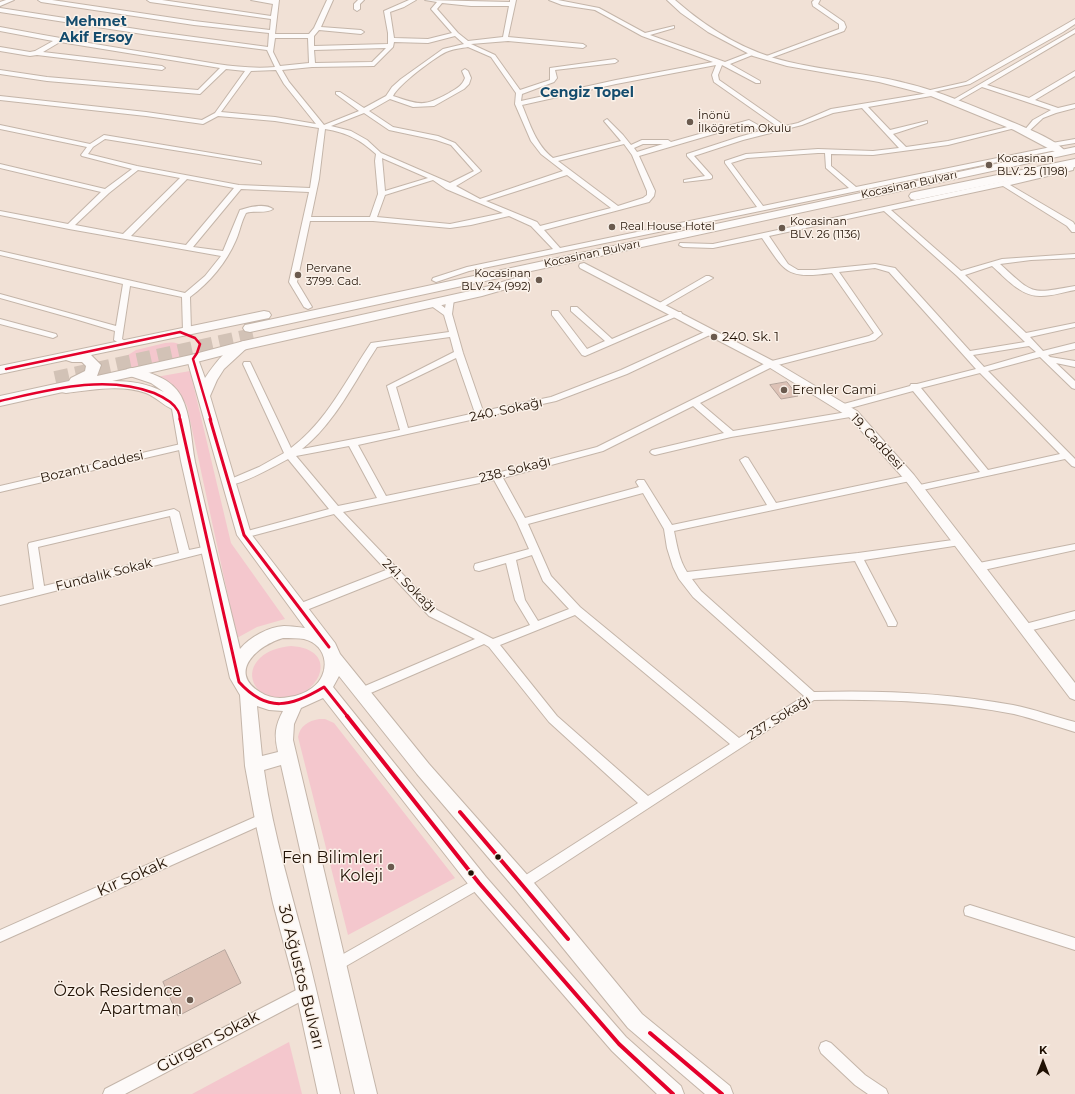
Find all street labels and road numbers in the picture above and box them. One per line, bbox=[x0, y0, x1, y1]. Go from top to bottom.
street label: Kocasinan Bulvarı bbox=[860, 168, 958, 202]
street label: Kocasinan Bulvarı bbox=[543, 237, 641, 271]
street label: 240. Sokağı bbox=[468, 395, 544, 425]
street label: 19. Caddesi bbox=[847, 411, 907, 473]
street label: Bozantı Caddesi bbox=[39, 448, 145, 486]
street label: 238. Sokağı bbox=[478, 454, 552, 486]
street label: Fundalık Sokak bbox=[54, 555, 154, 595]
street label: 241. Sokağı bbox=[379, 556, 439, 616]
street label: 237. Sokağı bbox=[745, 692, 813, 744]
street label: Kır Sokak bbox=[94, 853, 170, 901]
street label: 30 Ağustos Bulvarı bbox=[274, 903, 328, 1051]
street label: Gürgen Sokak bbox=[153, 1007, 263, 1077]

